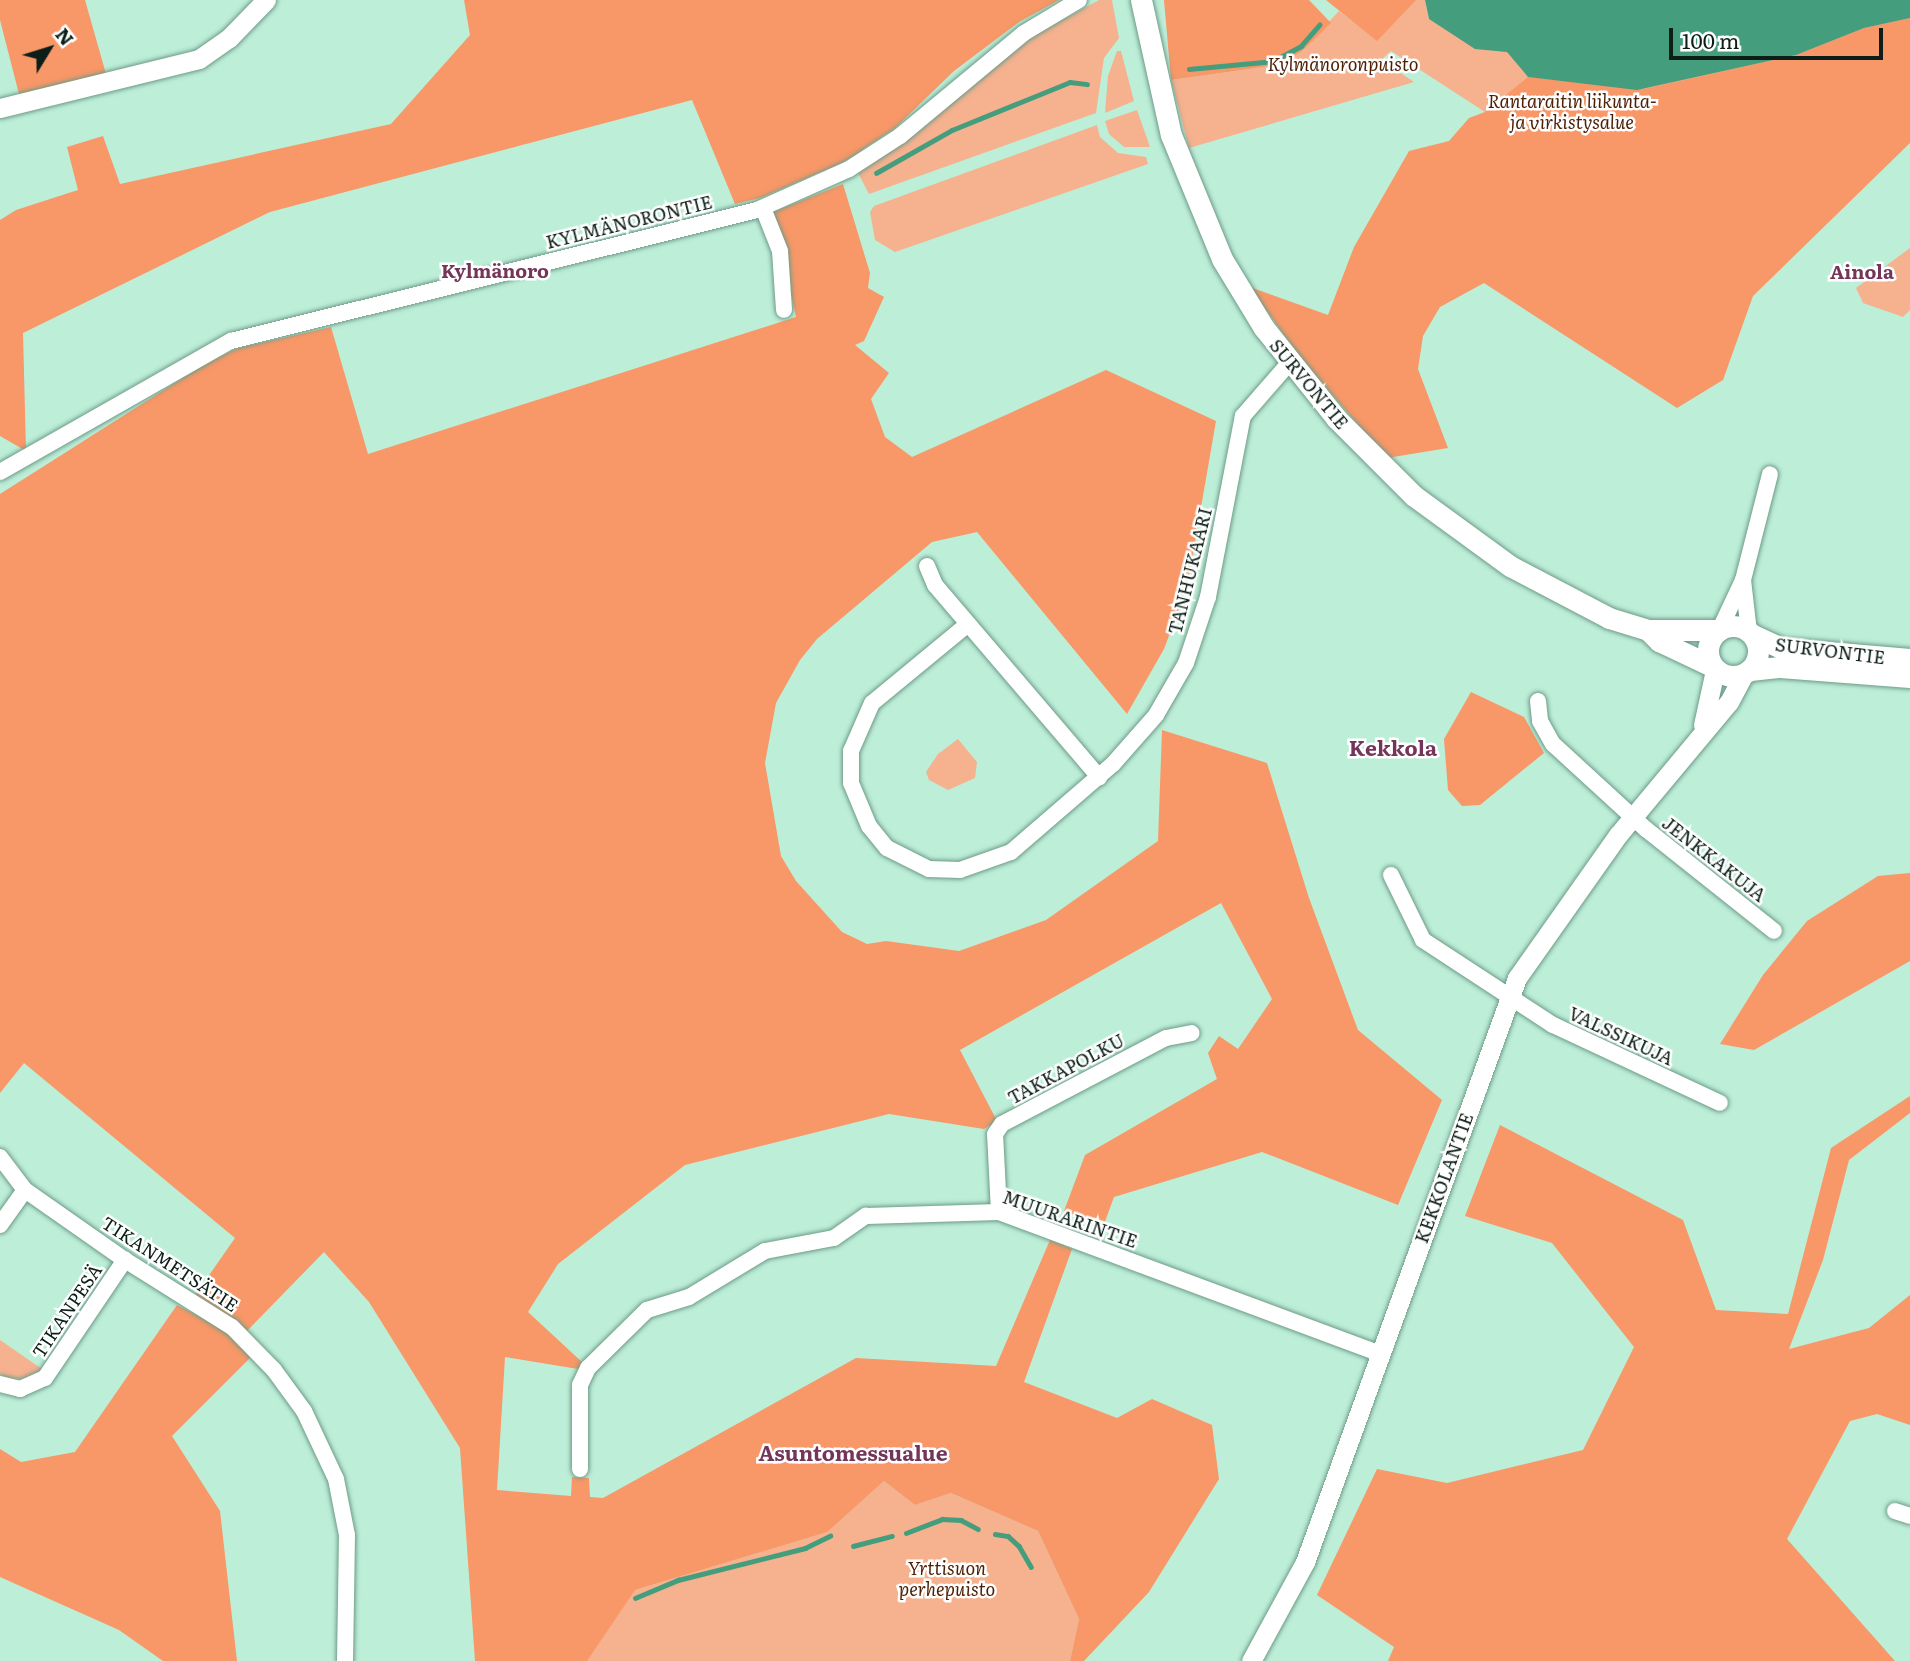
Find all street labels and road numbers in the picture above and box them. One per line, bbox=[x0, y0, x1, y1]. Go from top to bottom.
street label: KYLMÄNORONTIE bbox=[544, 191, 714, 253]
street label: SURVONTIE bbox=[1265, 335, 1353, 433]
street label: TANHUKAARI bbox=[1164, 505, 1216, 637]
street label: SURVONTIE bbox=[1774, 634, 1886, 668]
street label: JENKKAKUJA bbox=[1658, 812, 1770, 906]
street label: VALSSIKUJA bbox=[1565, 1002, 1677, 1070]
street label: TAKKAPOLKU bbox=[1004, 1029, 1128, 1109]
street label: KEKKOLANTIE bbox=[1410, 1110, 1478, 1246]
street label: MUURARINTIE bbox=[1000, 1186, 1140, 1252]
street label: TIKANMETSÄTIE bbox=[98, 1212, 242, 1316]
street label: TIKANPESÄ bbox=[28, 1260, 106, 1362]

